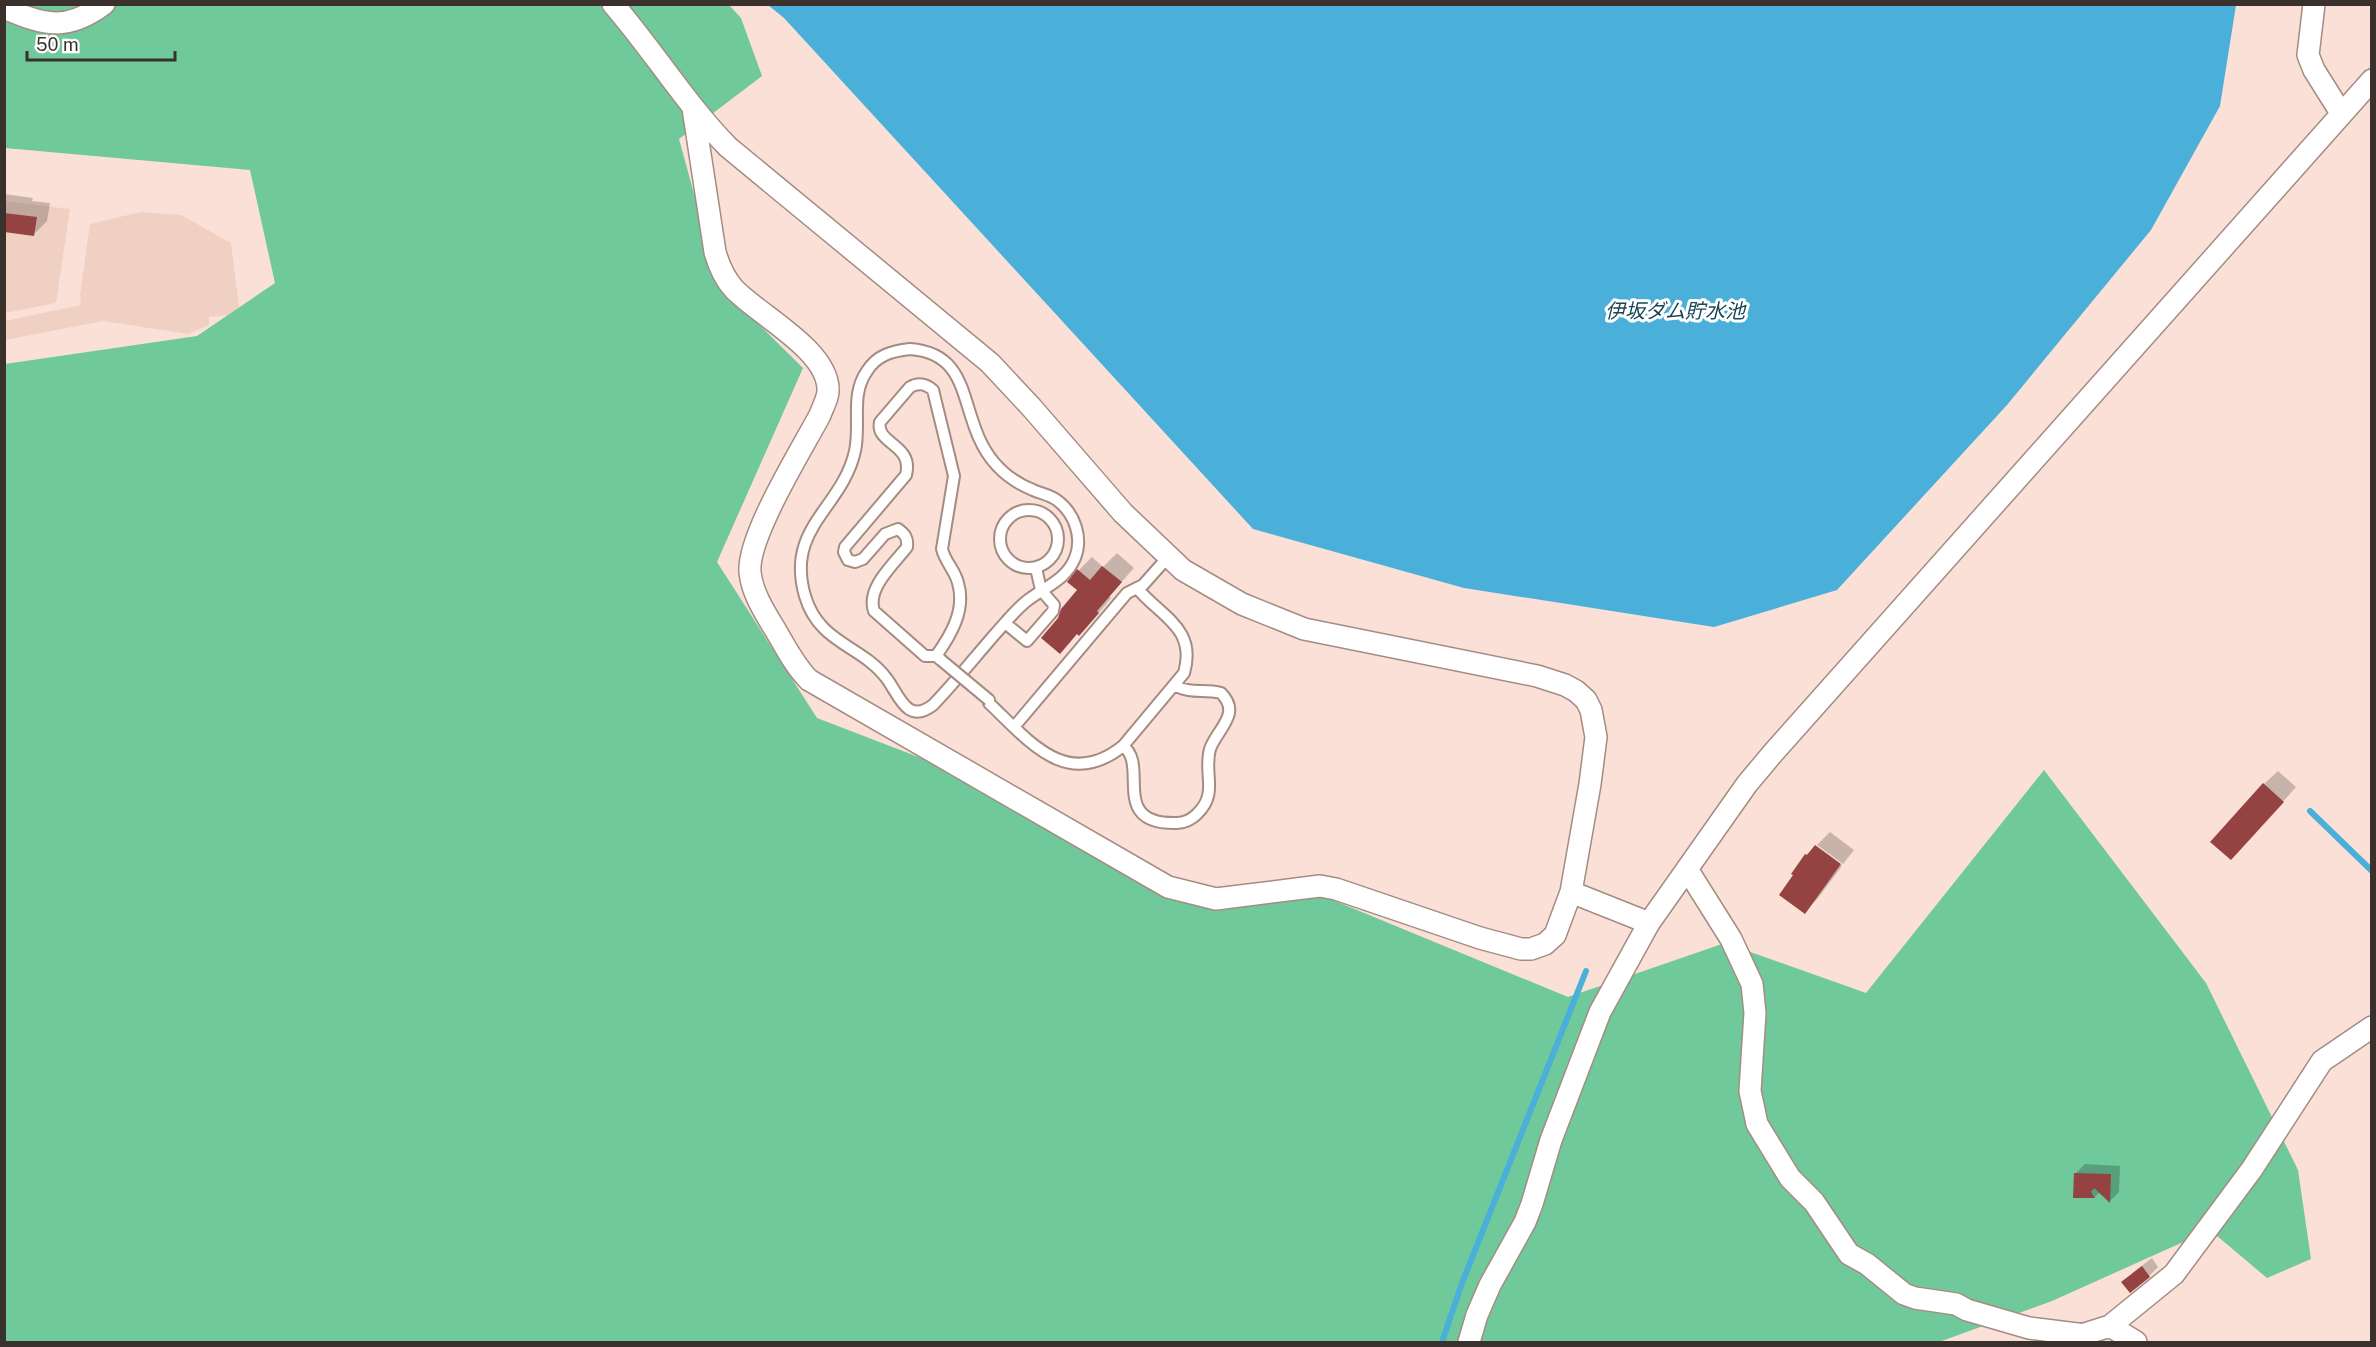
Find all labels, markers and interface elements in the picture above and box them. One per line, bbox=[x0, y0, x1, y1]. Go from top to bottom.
scale bar bbox=[27, 24, 176, 62]
text: 50 m bbox=[36, 34, 79, 55]
water label: 伊坂ダム貯水池 bbox=[1605, 299, 1747, 323]

